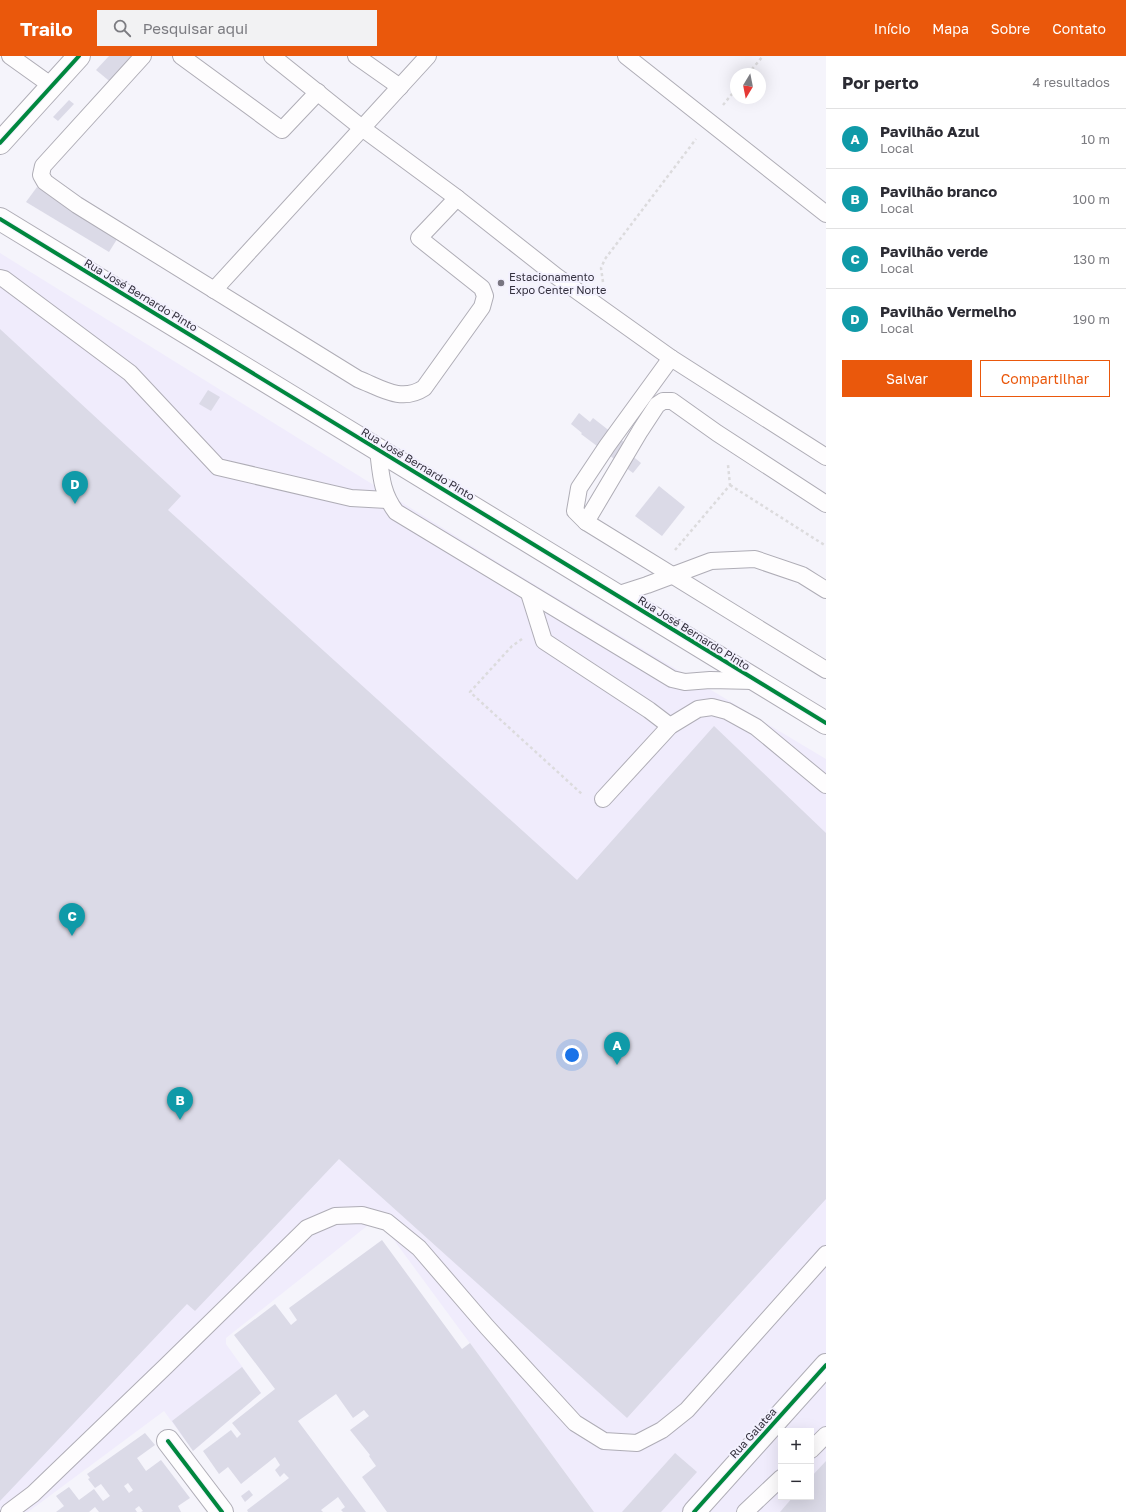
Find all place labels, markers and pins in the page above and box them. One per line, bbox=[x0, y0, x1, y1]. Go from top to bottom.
place label: Estacionamento Expo Center Norte bbox=[509, 270, 606, 296]
marker: Estacionamento Expo Center Norte bbox=[496, 278, 506, 288]
pin: D bbox=[62, 471, 88, 504]
pin: C bbox=[59, 903, 85, 936]
pin: A bbox=[604, 1032, 630, 1065]
pin: B bbox=[167, 1087, 193, 1120]

